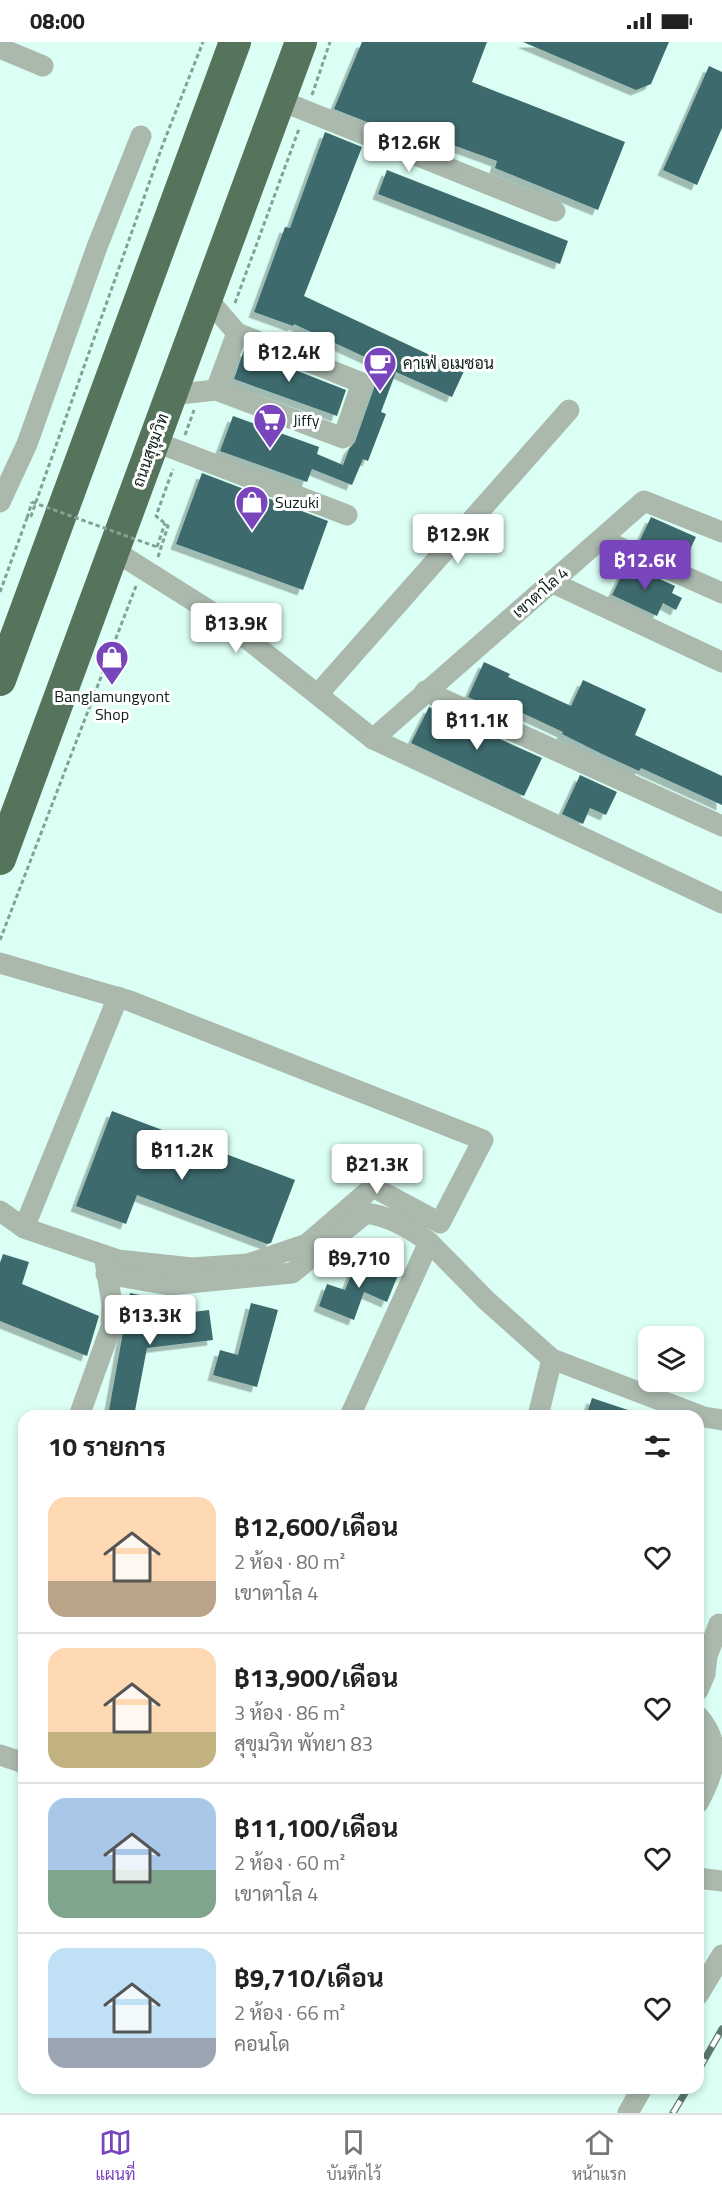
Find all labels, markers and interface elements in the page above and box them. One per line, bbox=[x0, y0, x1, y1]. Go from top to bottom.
text: 08:00 bbox=[30, 4, 85, 38]
pin: ฿12.6K bbox=[360, 122, 458, 173]
text: ฿12.6K bbox=[378, 126, 440, 157]
pin: ฿12.4K bbox=[240, 332, 338, 383]
text: ฿12.4K bbox=[258, 336, 320, 367]
cafe icon: คาเฟ่ อเมซอน bbox=[362, 345, 398, 392]
place label: คาเฟ่ อเมซอน bbox=[403, 351, 494, 375]
supermarket icon: Jiffy bbox=[252, 402, 288, 449]
place label: Jiffy bbox=[293, 408, 320, 432]
street label: ถนนสุขุมวิท bbox=[126, 410, 174, 490]
shop icon: Suzuki bbox=[234, 484, 270, 531]
place label: Suzuki bbox=[275, 490, 319, 514]
pin: ฿12.9K bbox=[409, 514, 507, 565]
text: ฿12.9K bbox=[427, 518, 489, 549]
pin: ฿12.6K bbox=[596, 540, 694, 591]
text: ฿12.6K bbox=[614, 544, 676, 575]
street label: เขาตาโล 4 bbox=[507, 561, 573, 623]
pin: ฿13.9K bbox=[187, 603, 285, 654]
text: ฿13.9K bbox=[205, 607, 267, 638]
shop icon: Banglamungyont Shop bbox=[94, 639, 130, 686]
place label: Banglamungyont Shop bbox=[54, 684, 170, 726]
pin: ฿11.1K bbox=[428, 700, 526, 751]
text: ฿11.1K bbox=[446, 704, 508, 735]
pin: ฿11.2K bbox=[133, 1130, 231, 1181]
text: ฿11.2K bbox=[151, 1134, 213, 1165]
pin: ฿21.3K bbox=[328, 1144, 426, 1195]
text: ฿21.3K bbox=[346, 1148, 408, 1179]
pin: ฿9,710 bbox=[310, 1238, 408, 1289]
text: ฿9,710 bbox=[328, 1242, 390, 1273]
pin: ฿13.3K bbox=[101, 1295, 199, 1346]
text: ฿13.3K bbox=[119, 1299, 181, 1330]
map controls bbox=[638, 1326, 704, 1392]
button: layers bbox=[638, 1326, 704, 1392]
text: 10 รายการ bbox=[48, 1427, 166, 1466]
icon: filters bbox=[641, 1430, 674, 1463]
text: ฿12,600/เดือน bbox=[234, 1507, 398, 1546]
icon: home bbox=[96, 1521, 168, 1593]
icon: heart bbox=[641, 1541, 674, 1574]
text: 2 ห้อง · 80 m² bbox=[234, 1546, 345, 1577]
text: เขาตาโล 4 bbox=[234, 1577, 318, 1608]
text: ฿13,900/เดือน bbox=[234, 1658, 398, 1697]
icon: home bbox=[96, 1672, 168, 1744]
icon: heart bbox=[641, 1692, 674, 1725]
text: 3 ห้อง · 86 m² bbox=[234, 1697, 345, 1728]
text: สุขุมวิท พัทยา 83 bbox=[234, 1728, 373, 1759]
text: ฿11,100/เดือน bbox=[234, 1808, 398, 1847]
icon: home bbox=[96, 1822, 168, 1894]
icon: heart bbox=[641, 1842, 674, 1875]
text: 2 ห้อง · 60 m² bbox=[234, 1847, 345, 1878]
text: เขาตาโล 4 bbox=[234, 1878, 318, 1909]
text: ฿9,710/เดือน bbox=[234, 1958, 384, 1997]
icon: home bbox=[96, 1972, 168, 2044]
icon: heart bbox=[641, 1992, 674, 2025]
text: 2 ห้อง · 66 m² bbox=[234, 1997, 345, 2028]
text: คอนโด bbox=[234, 2028, 290, 2059]
tab: แผนที่ bbox=[96, 2126, 135, 2186]
tab: บันทึกไว้ bbox=[326, 2126, 381, 2186]
tab: หน้าแรก bbox=[572, 2126, 626, 2186]

